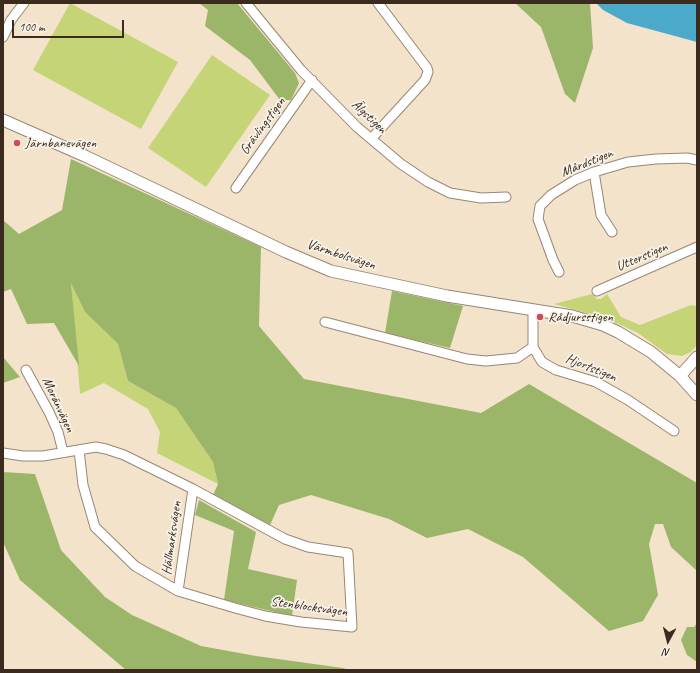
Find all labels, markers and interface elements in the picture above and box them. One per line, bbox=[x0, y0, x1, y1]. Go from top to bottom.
scale bar bbox=[14, 12, 126, 38]
text: 100 m bbox=[19, 19, 45, 35]
street label: Grävlingstigen bbox=[237, 94, 289, 158]
street label: Älgstigen bbox=[348, 96, 390, 138]
place label: Järnbanevägen bbox=[25, 135, 96, 151]
marker: Järnbanevägen bbox=[12, 138, 22, 148]
street label: Mårdstigen bbox=[559, 145, 615, 181]
street label: Värmbolsvägen bbox=[304, 236, 378, 274]
street label: Utterstigen bbox=[614, 239, 670, 275]
place label: Rådjursstigen bbox=[548, 309, 613, 325]
marker: Rådjursstigen bbox=[535, 312, 545, 322]
street label: Hjortstigen bbox=[563, 350, 619, 386]
street label: Moränvägen bbox=[38, 375, 78, 435]
street label: Hällmarksvägen bbox=[159, 500, 185, 576]
street label: Stenblocksvägen bbox=[270, 593, 348, 621]
north arrow bbox=[648, 621, 688, 661]
text: N bbox=[662, 646, 671, 660]

